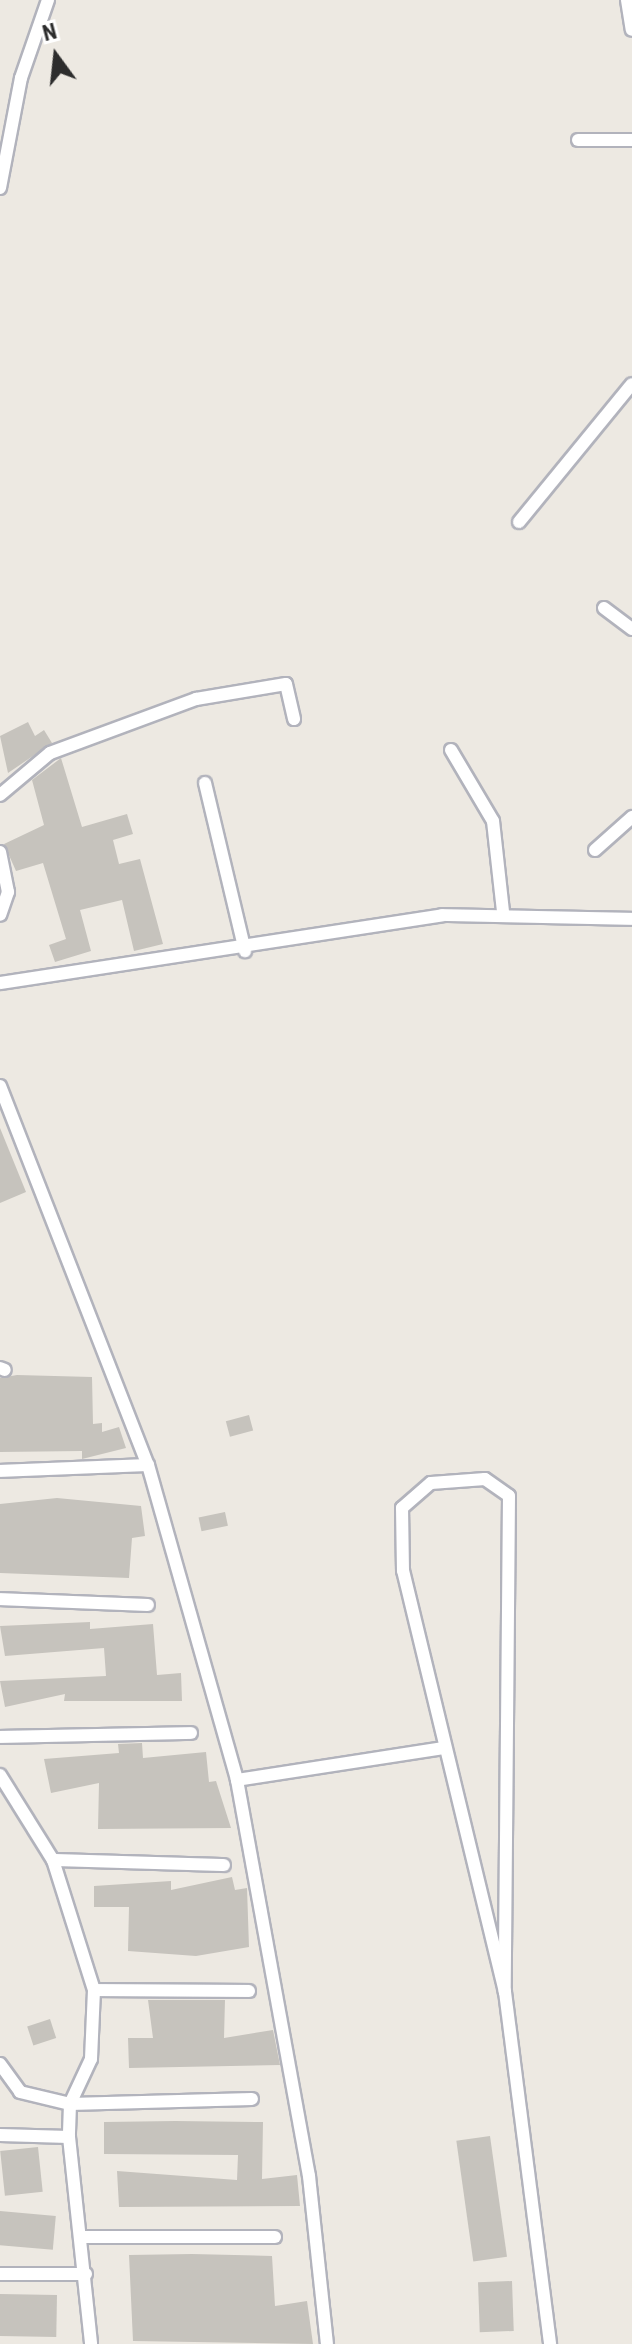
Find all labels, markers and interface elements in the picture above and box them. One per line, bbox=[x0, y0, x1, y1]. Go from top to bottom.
north arrow bbox=[16, 16, 96, 96]
text: N bbox=[40, 19, 59, 46]

